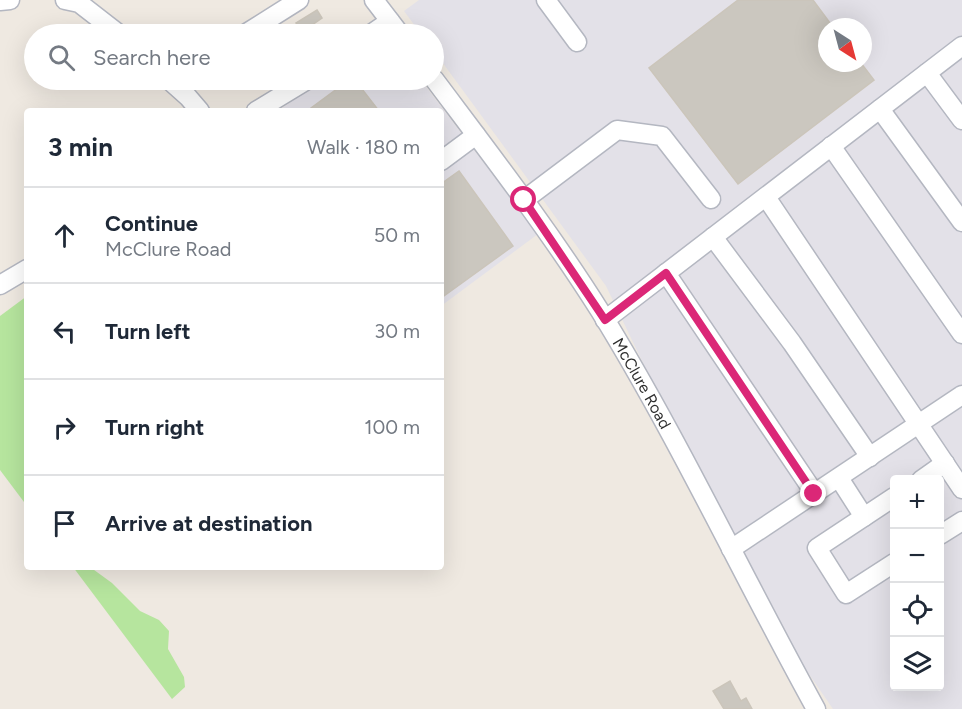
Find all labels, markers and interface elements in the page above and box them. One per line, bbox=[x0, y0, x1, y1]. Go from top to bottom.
north arrow bbox=[818, 18, 872, 72]
search box bbox=[24, 24, 444, 90]
icon: search bbox=[45, 41, 78, 74]
text: Search here bbox=[93, 44, 211, 71]
text: 3 min bbox=[48, 131, 113, 163]
text: Walk · 180 m bbox=[307, 135, 420, 159]
route start bbox=[510, 186, 536, 212]
text: Continue bbox=[105, 210, 198, 237]
icon: ahead bbox=[48, 219, 81, 252]
text: 50 m bbox=[374, 223, 420, 247]
text: McClure Road bbox=[105, 237, 231, 261]
icon: left bbox=[48, 315, 81, 348]
text: Turn left bbox=[105, 318, 191, 345]
text: 30 m bbox=[374, 319, 420, 343]
street label: McClure Road bbox=[609, 334, 675, 432]
icon: right bbox=[48, 411, 81, 444]
text: Turn right bbox=[105, 414, 204, 441]
text: 100 m bbox=[364, 415, 420, 439]
map controls bbox=[890, 475, 944, 691]
button: + bbox=[890, 475, 944, 529]
route end bbox=[800, 480, 826, 506]
icon: arrive bbox=[48, 507, 81, 540]
text: Arrive at destination bbox=[105, 510, 313, 537]
button: − bbox=[890, 529, 944, 583]
button: locate bbox=[890, 583, 944, 637]
button: layers bbox=[890, 637, 944, 691]

